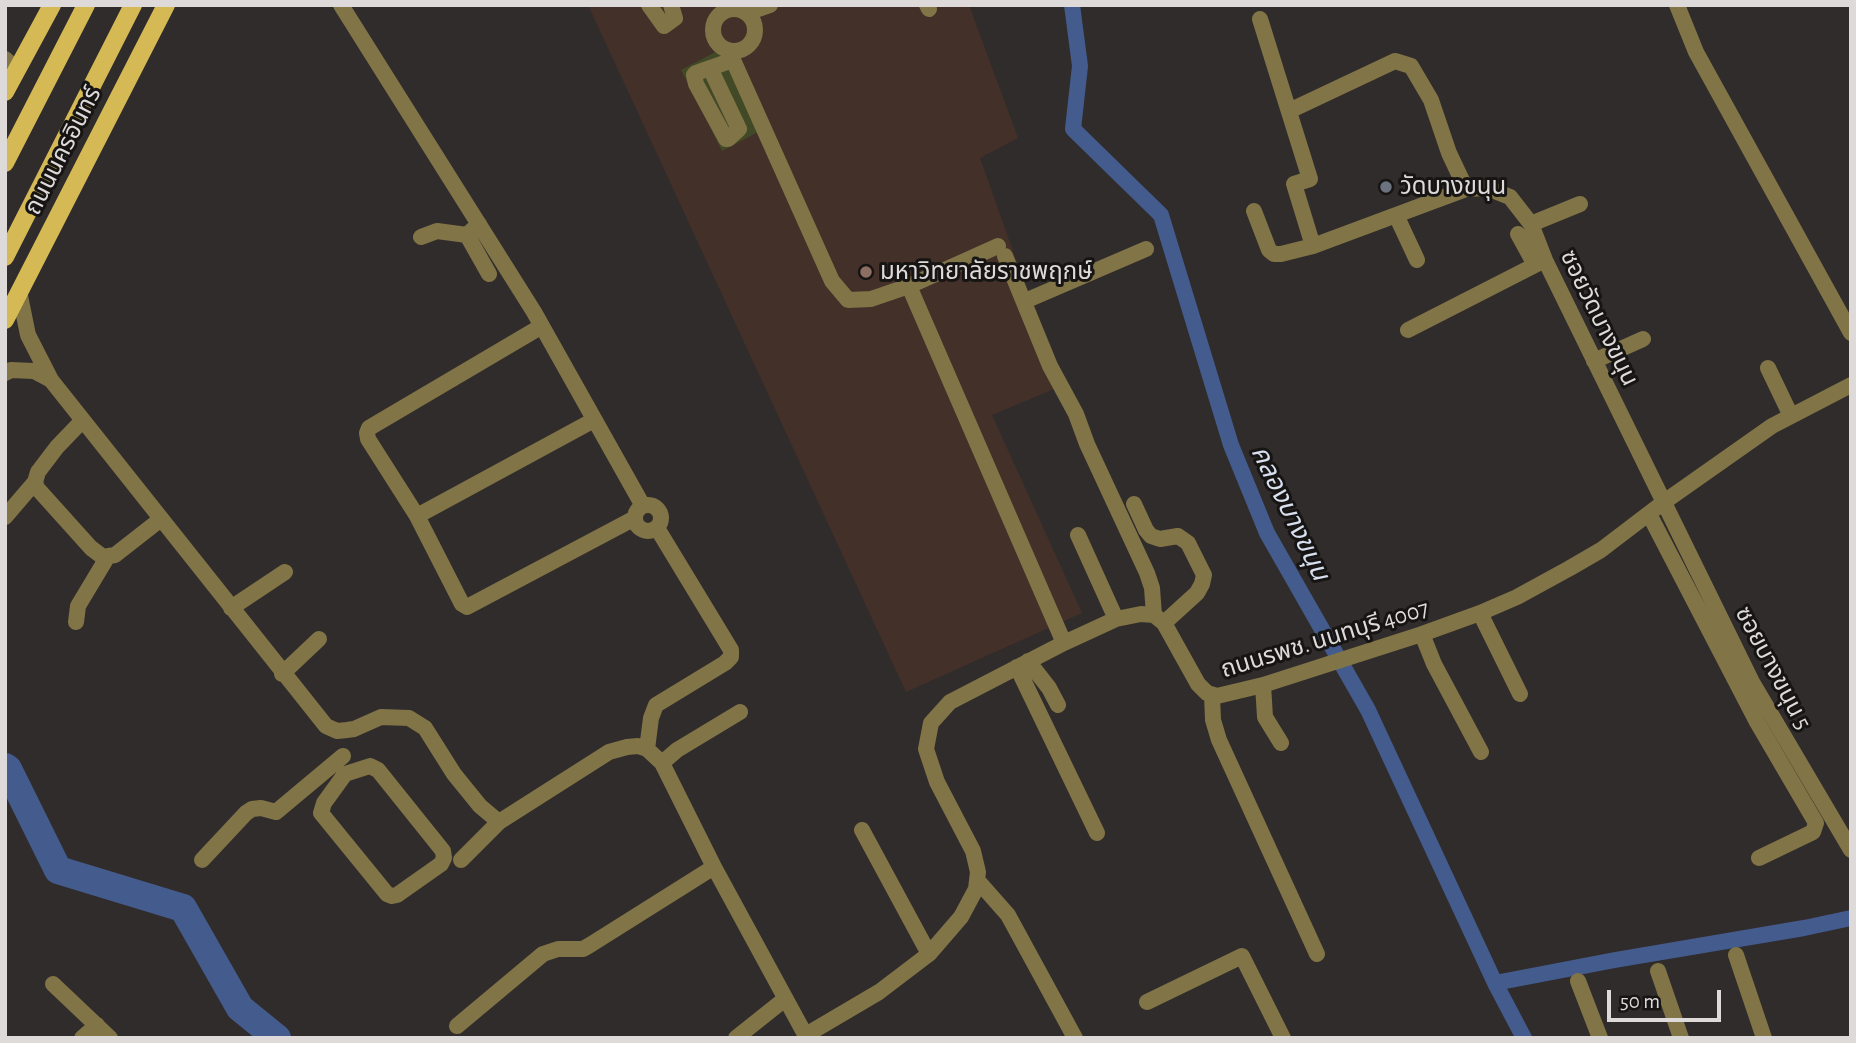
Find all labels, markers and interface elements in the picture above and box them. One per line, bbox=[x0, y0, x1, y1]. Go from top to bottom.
street label: ถนนนครอินทร์ bbox=[18, 82, 108, 220]
place label: วัดบางขนุน bbox=[1400, 173, 1506, 201]
marker: วัดบางขนุน bbox=[1378, 179, 1394, 195]
street label: ซอยวัดบางขนุน bbox=[1554, 245, 1644, 391]
place label: มหาวิทยาลัยราชพฤกษ์ bbox=[880, 258, 1092, 286]
marker: มหาวิทยาลัยราชพฤกษ์ bbox=[858, 264, 874, 280]
water label: คลองบางขนุน bbox=[1244, 441, 1336, 585]
street label: ถนนรพช. นนทบุรี 4007 bbox=[1217, 594, 1433, 684]
street label: ซอยบางขนุน 5 bbox=[1729, 602, 1817, 734]
scale bar bbox=[1611, 976, 1725, 1020]
text: 50 m bbox=[1620, 991, 1660, 1012]

